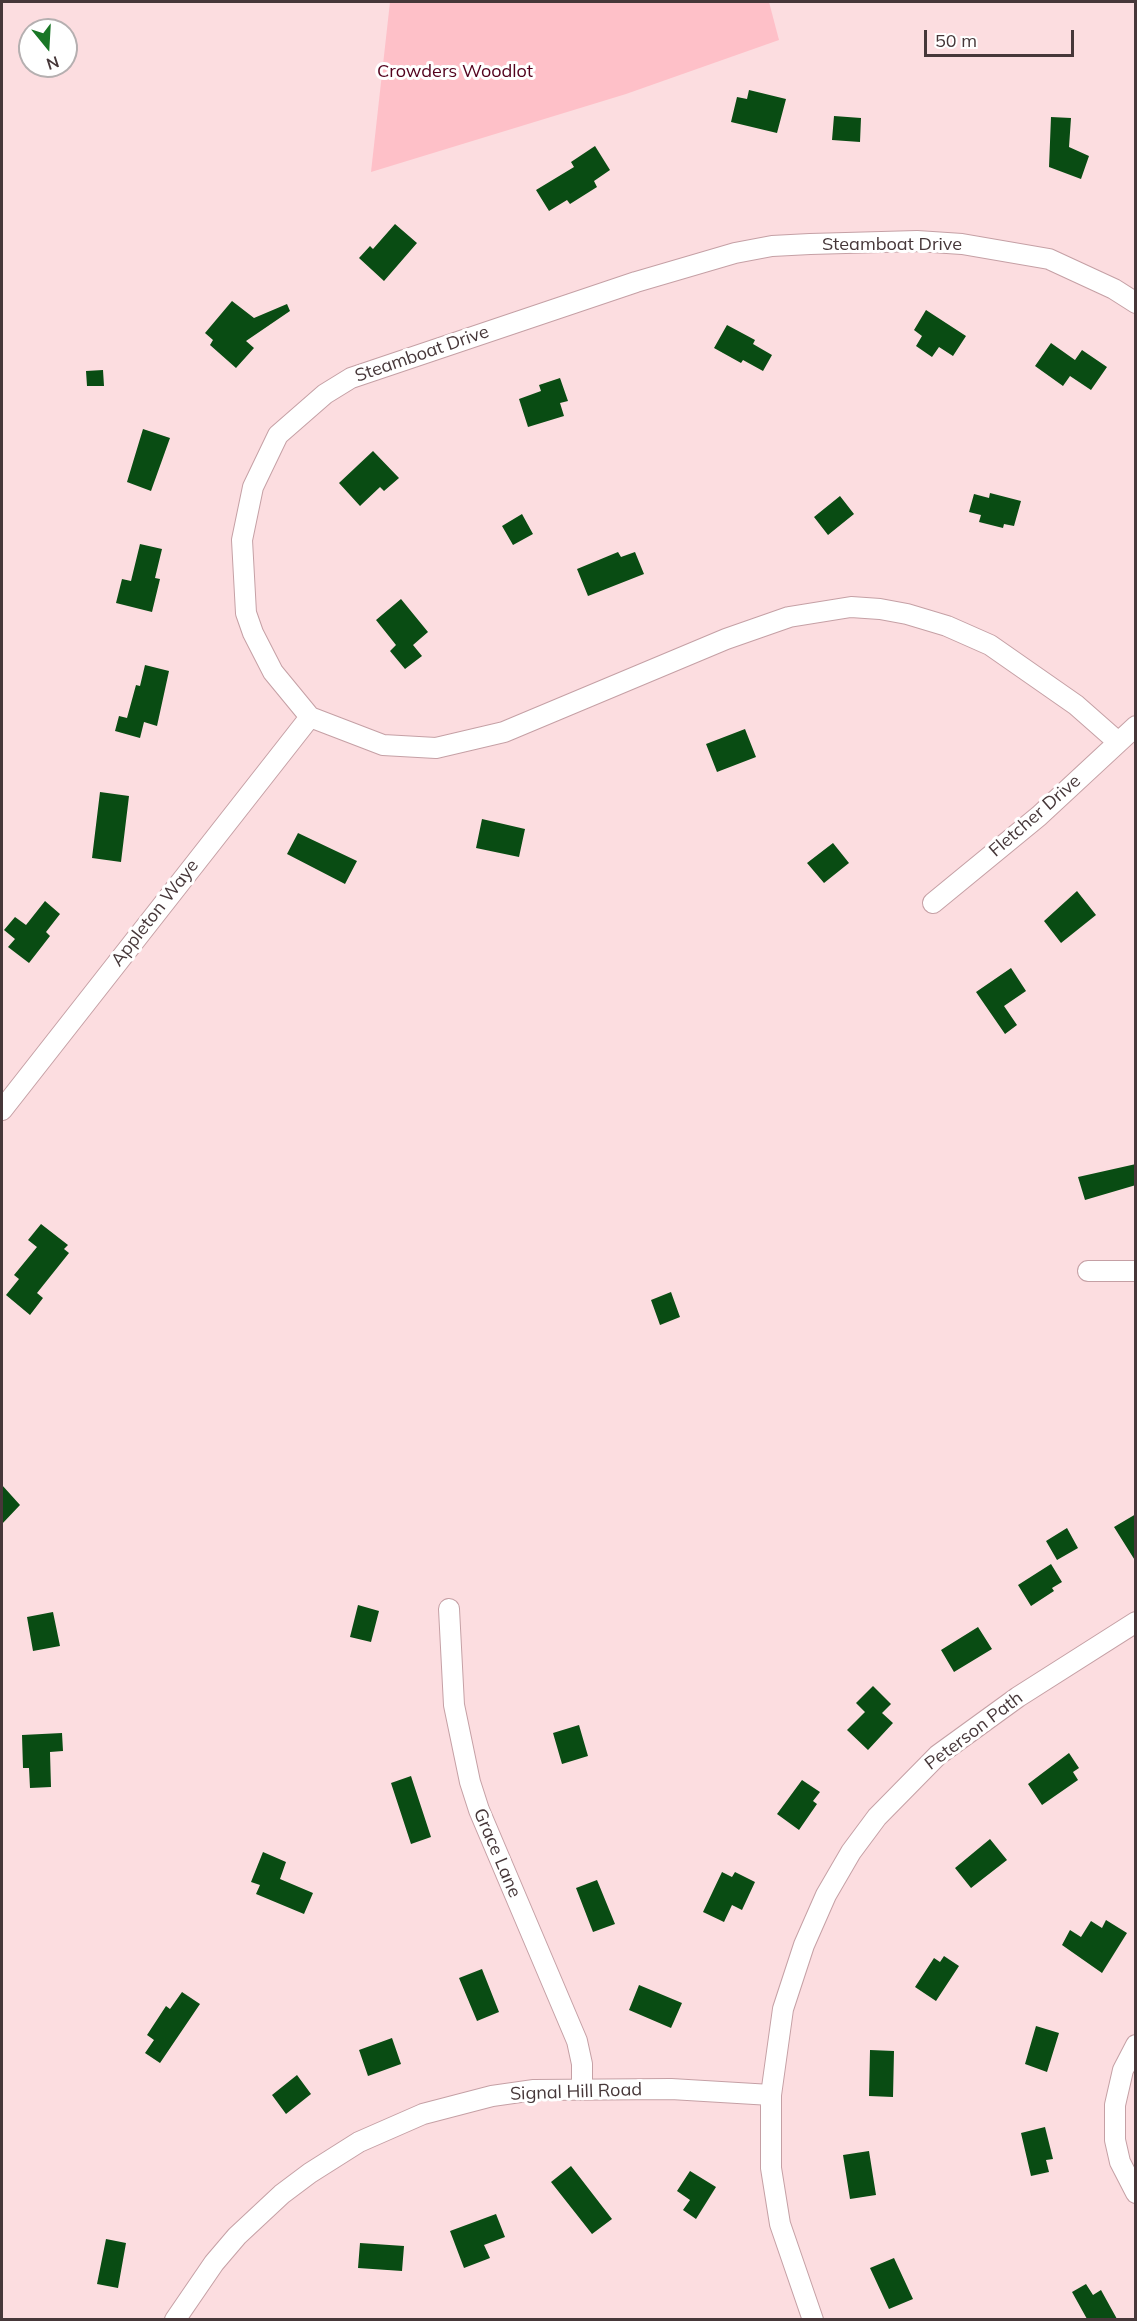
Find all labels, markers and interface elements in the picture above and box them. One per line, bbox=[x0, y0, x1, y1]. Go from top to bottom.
north arrow bbox=[18, 18, 78, 78]
scale bar bbox=[927, 18, 1077, 56]
text: 50 m bbox=[935, 29, 977, 52]
text: N bbox=[44, 52, 62, 75]
park label: Crowders Woodlot bbox=[377, 61, 533, 83]
street label: Steamboat Drive bbox=[822, 234, 962, 256]
street label: Steamboat Drive bbox=[352, 321, 492, 387]
street label: Fletcher Drive bbox=[985, 770, 1085, 862]
street label: Appleton Waye bbox=[107, 855, 203, 971]
street label: Peterson Path bbox=[921, 1687, 1027, 1775]
street label: Grace Lane bbox=[469, 1805, 525, 1901]
street label: Signal Hill Road bbox=[510, 2079, 642, 2105]

